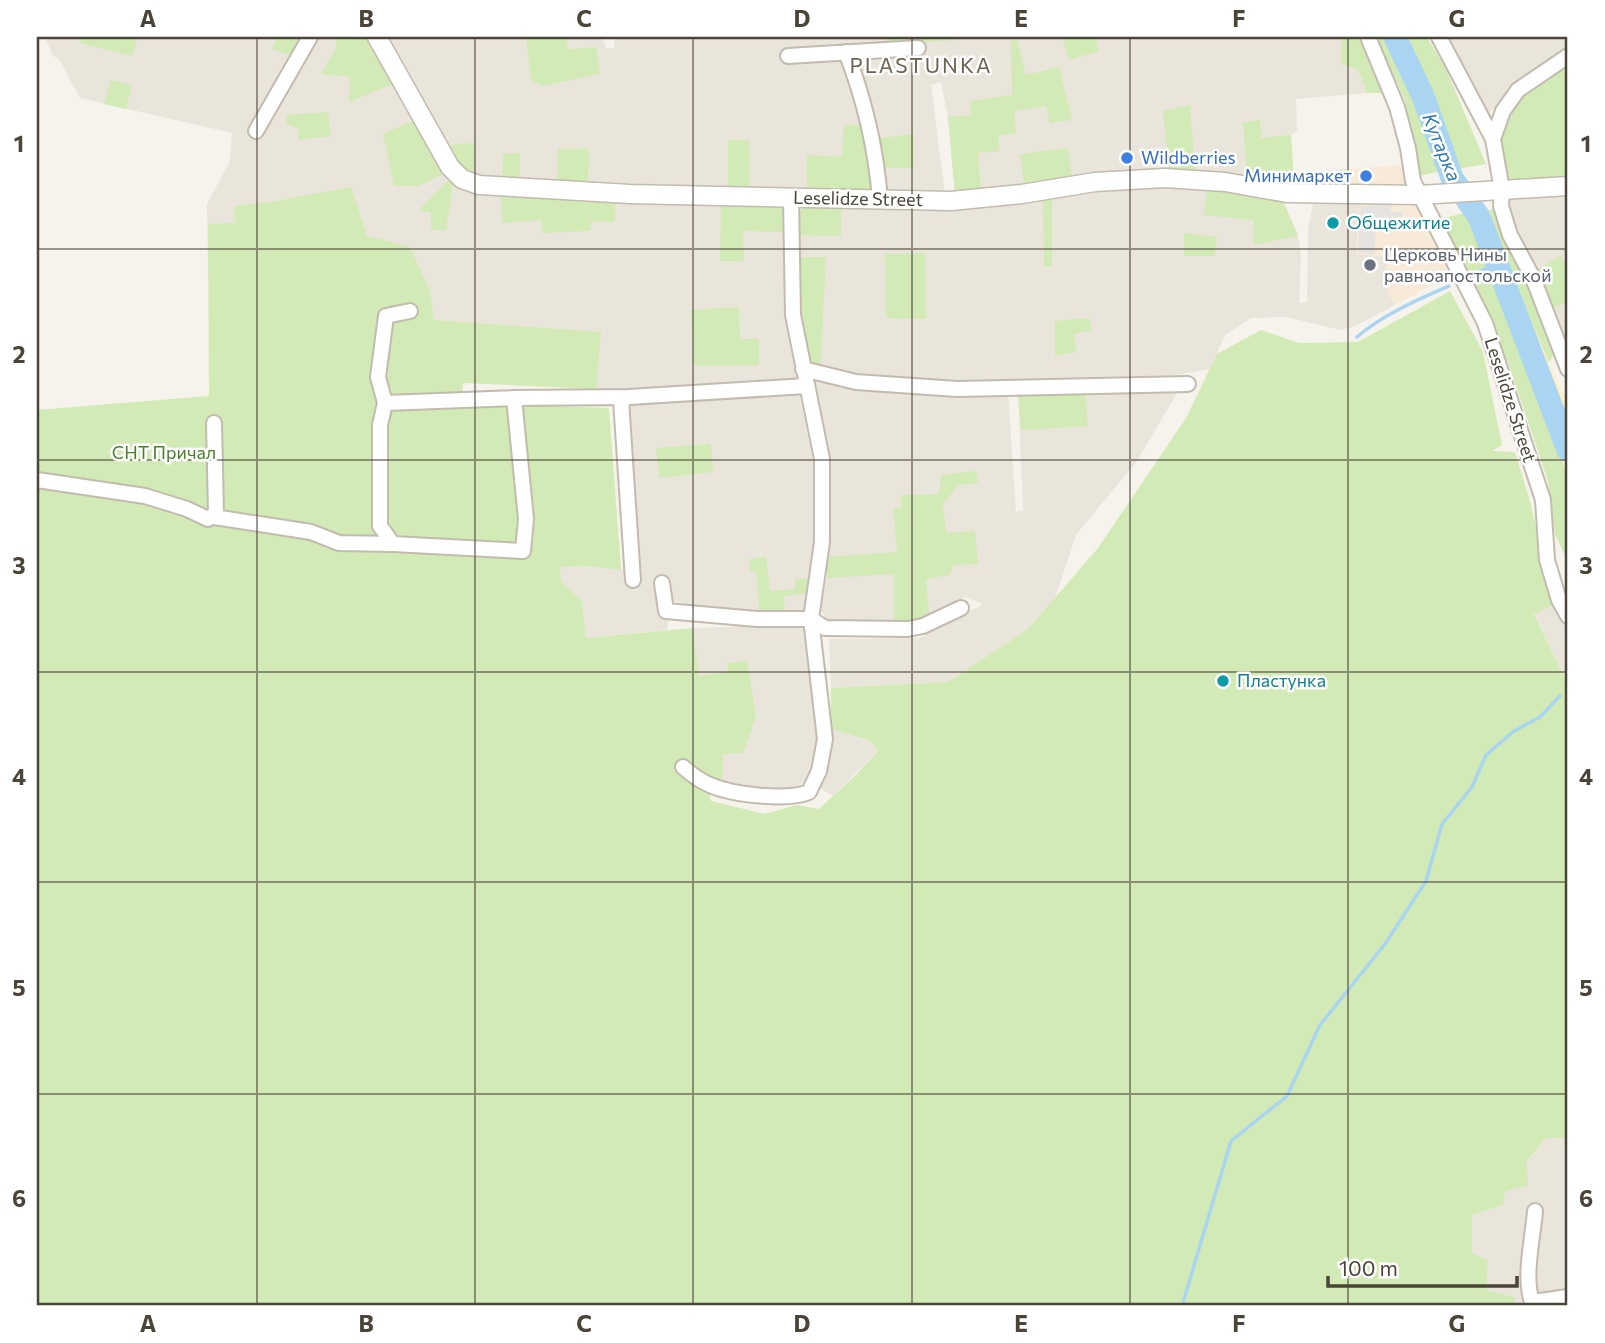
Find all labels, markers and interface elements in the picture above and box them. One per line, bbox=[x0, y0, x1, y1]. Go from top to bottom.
text: A bbox=[140, 4, 157, 32]
text: B bbox=[358, 4, 374, 32]
text: C bbox=[576, 4, 592, 32]
text: D bbox=[794, 4, 811, 32]
text: E bbox=[1014, 4, 1028, 32]
text: F bbox=[1232, 4, 1246, 32]
text: G bbox=[1449, 4, 1465, 32]
district label: PLASTUNKA bbox=[850, 52, 992, 77]
water label: Кутарка bbox=[1418, 109, 1467, 184]
text: 1 bbox=[14, 129, 24, 157]
text: 1 bbox=[1581, 129, 1591, 157]
place label: Wildberries bbox=[1141, 146, 1236, 168]
marker: Wildberries bbox=[1119, 150, 1135, 166]
place label: Минимаркет bbox=[1244, 164, 1353, 186]
marker: Минимаркет bbox=[1358, 168, 1374, 184]
street label: Leselidze Street bbox=[793, 186, 923, 210]
place label: Общежитие bbox=[1347, 211, 1450, 233]
marker: Общежитие bbox=[1325, 215, 1341, 231]
place label: Церковь Нины равноапостольской bbox=[1384, 243, 1551, 286]
marker: Церковь Нины равноапостольской bbox=[1362, 257, 1378, 273]
street label: Leselidze Street bbox=[1480, 335, 1541, 465]
text: 2 bbox=[12, 340, 26, 368]
text: 2 bbox=[1579, 340, 1593, 368]
park label: СНТ Причал bbox=[112, 441, 216, 463]
text: 3 bbox=[12, 551, 26, 579]
text: 3 bbox=[1579, 551, 1593, 579]
place label: Пластунка bbox=[1237, 669, 1326, 691]
marker: Пластунка bbox=[1215, 673, 1231, 689]
text: 4 bbox=[12, 762, 26, 790]
text: 4 bbox=[1579, 762, 1593, 790]
text: 5 bbox=[12, 973, 26, 1001]
text: 5 bbox=[1579, 973, 1593, 1001]
text: 6 bbox=[12, 1184, 26, 1212]
text: 6 bbox=[1579, 1184, 1593, 1212]
scale bar bbox=[1328, 1245, 1518, 1289]
text: 100 m bbox=[1339, 1255, 1398, 1280]
text: A bbox=[140, 1309, 157, 1337]
text: B bbox=[358, 1309, 374, 1337]
text: C bbox=[576, 1309, 592, 1337]
text: D bbox=[794, 1309, 811, 1337]
text: E bbox=[1014, 1309, 1028, 1337]
text: F bbox=[1232, 1309, 1246, 1337]
text: G bbox=[1449, 1309, 1465, 1337]

